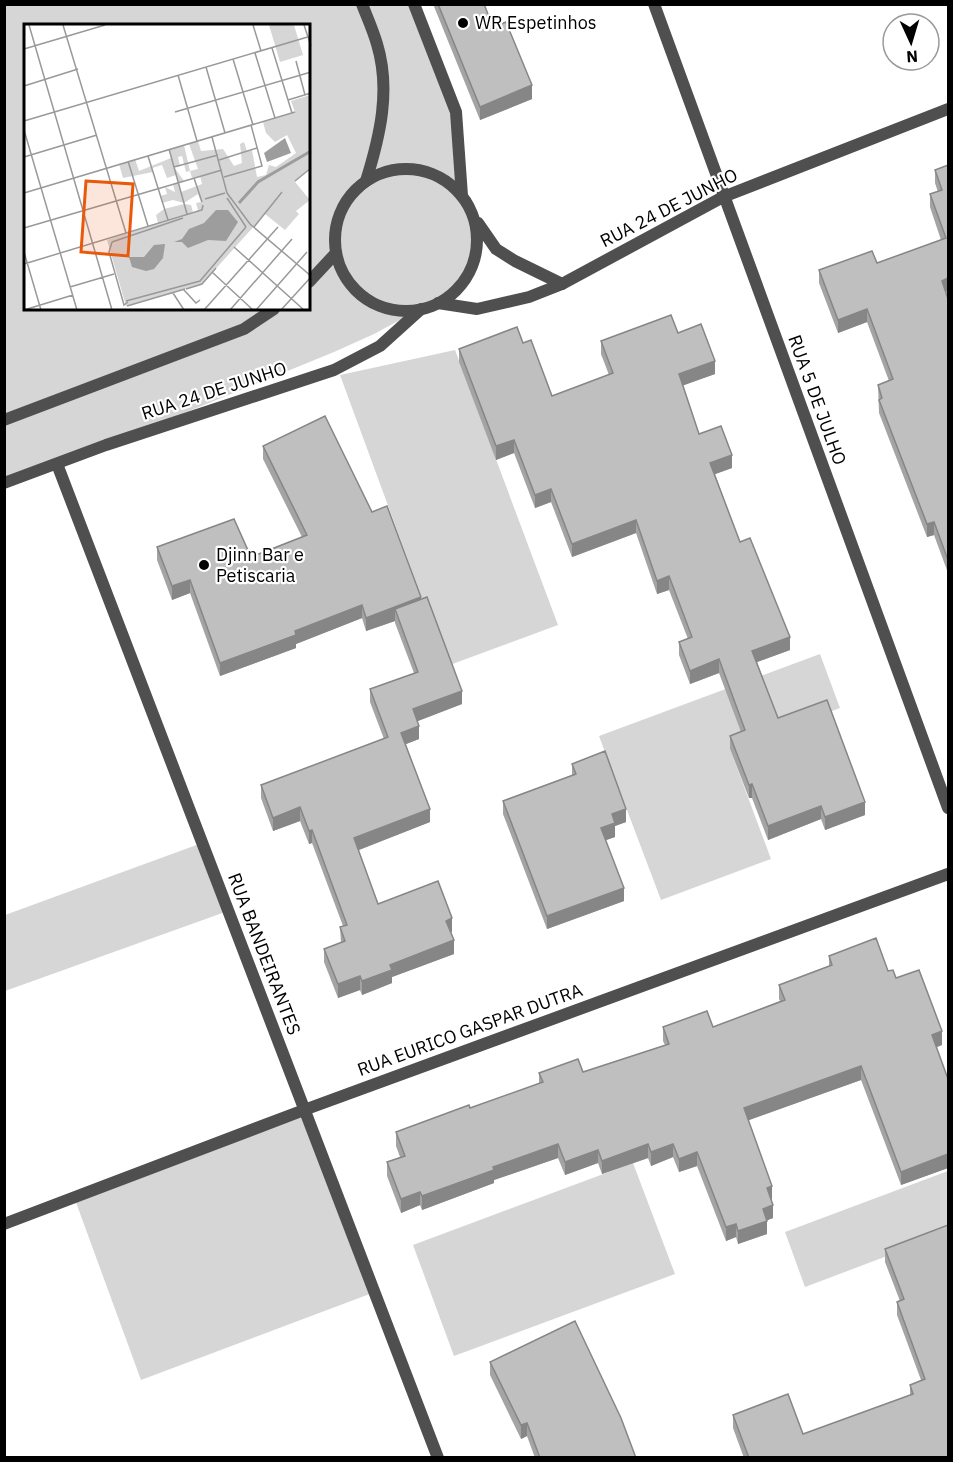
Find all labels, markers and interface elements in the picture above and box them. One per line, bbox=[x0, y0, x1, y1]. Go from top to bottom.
place label: WR Espetinhos bbox=[475, 11, 597, 34]
north arrow bbox=[881, 12, 941, 72]
marker: WR Espetinhos bbox=[456, 16, 470, 30]
inset map bbox=[24, 24, 310, 310]
text: N bbox=[906, 47, 919, 67]
street label: RUA 24 DE JUNHO bbox=[596, 163, 741, 252]
street label: RUA 5 DE JULHO bbox=[783, 332, 852, 468]
street label: RUA 24 DE JUNHO bbox=[138, 356, 289, 425]
place label: Djinn Bar e Petiscaria bbox=[216, 543, 304, 587]
marker: Djinn Bar e Petiscaria bbox=[197, 558, 211, 572]
street label: RUA BANDEIRANTES bbox=[223, 870, 306, 1038]
street label: RUA EURICO GASPAR DUTRA bbox=[354, 978, 586, 1081]

